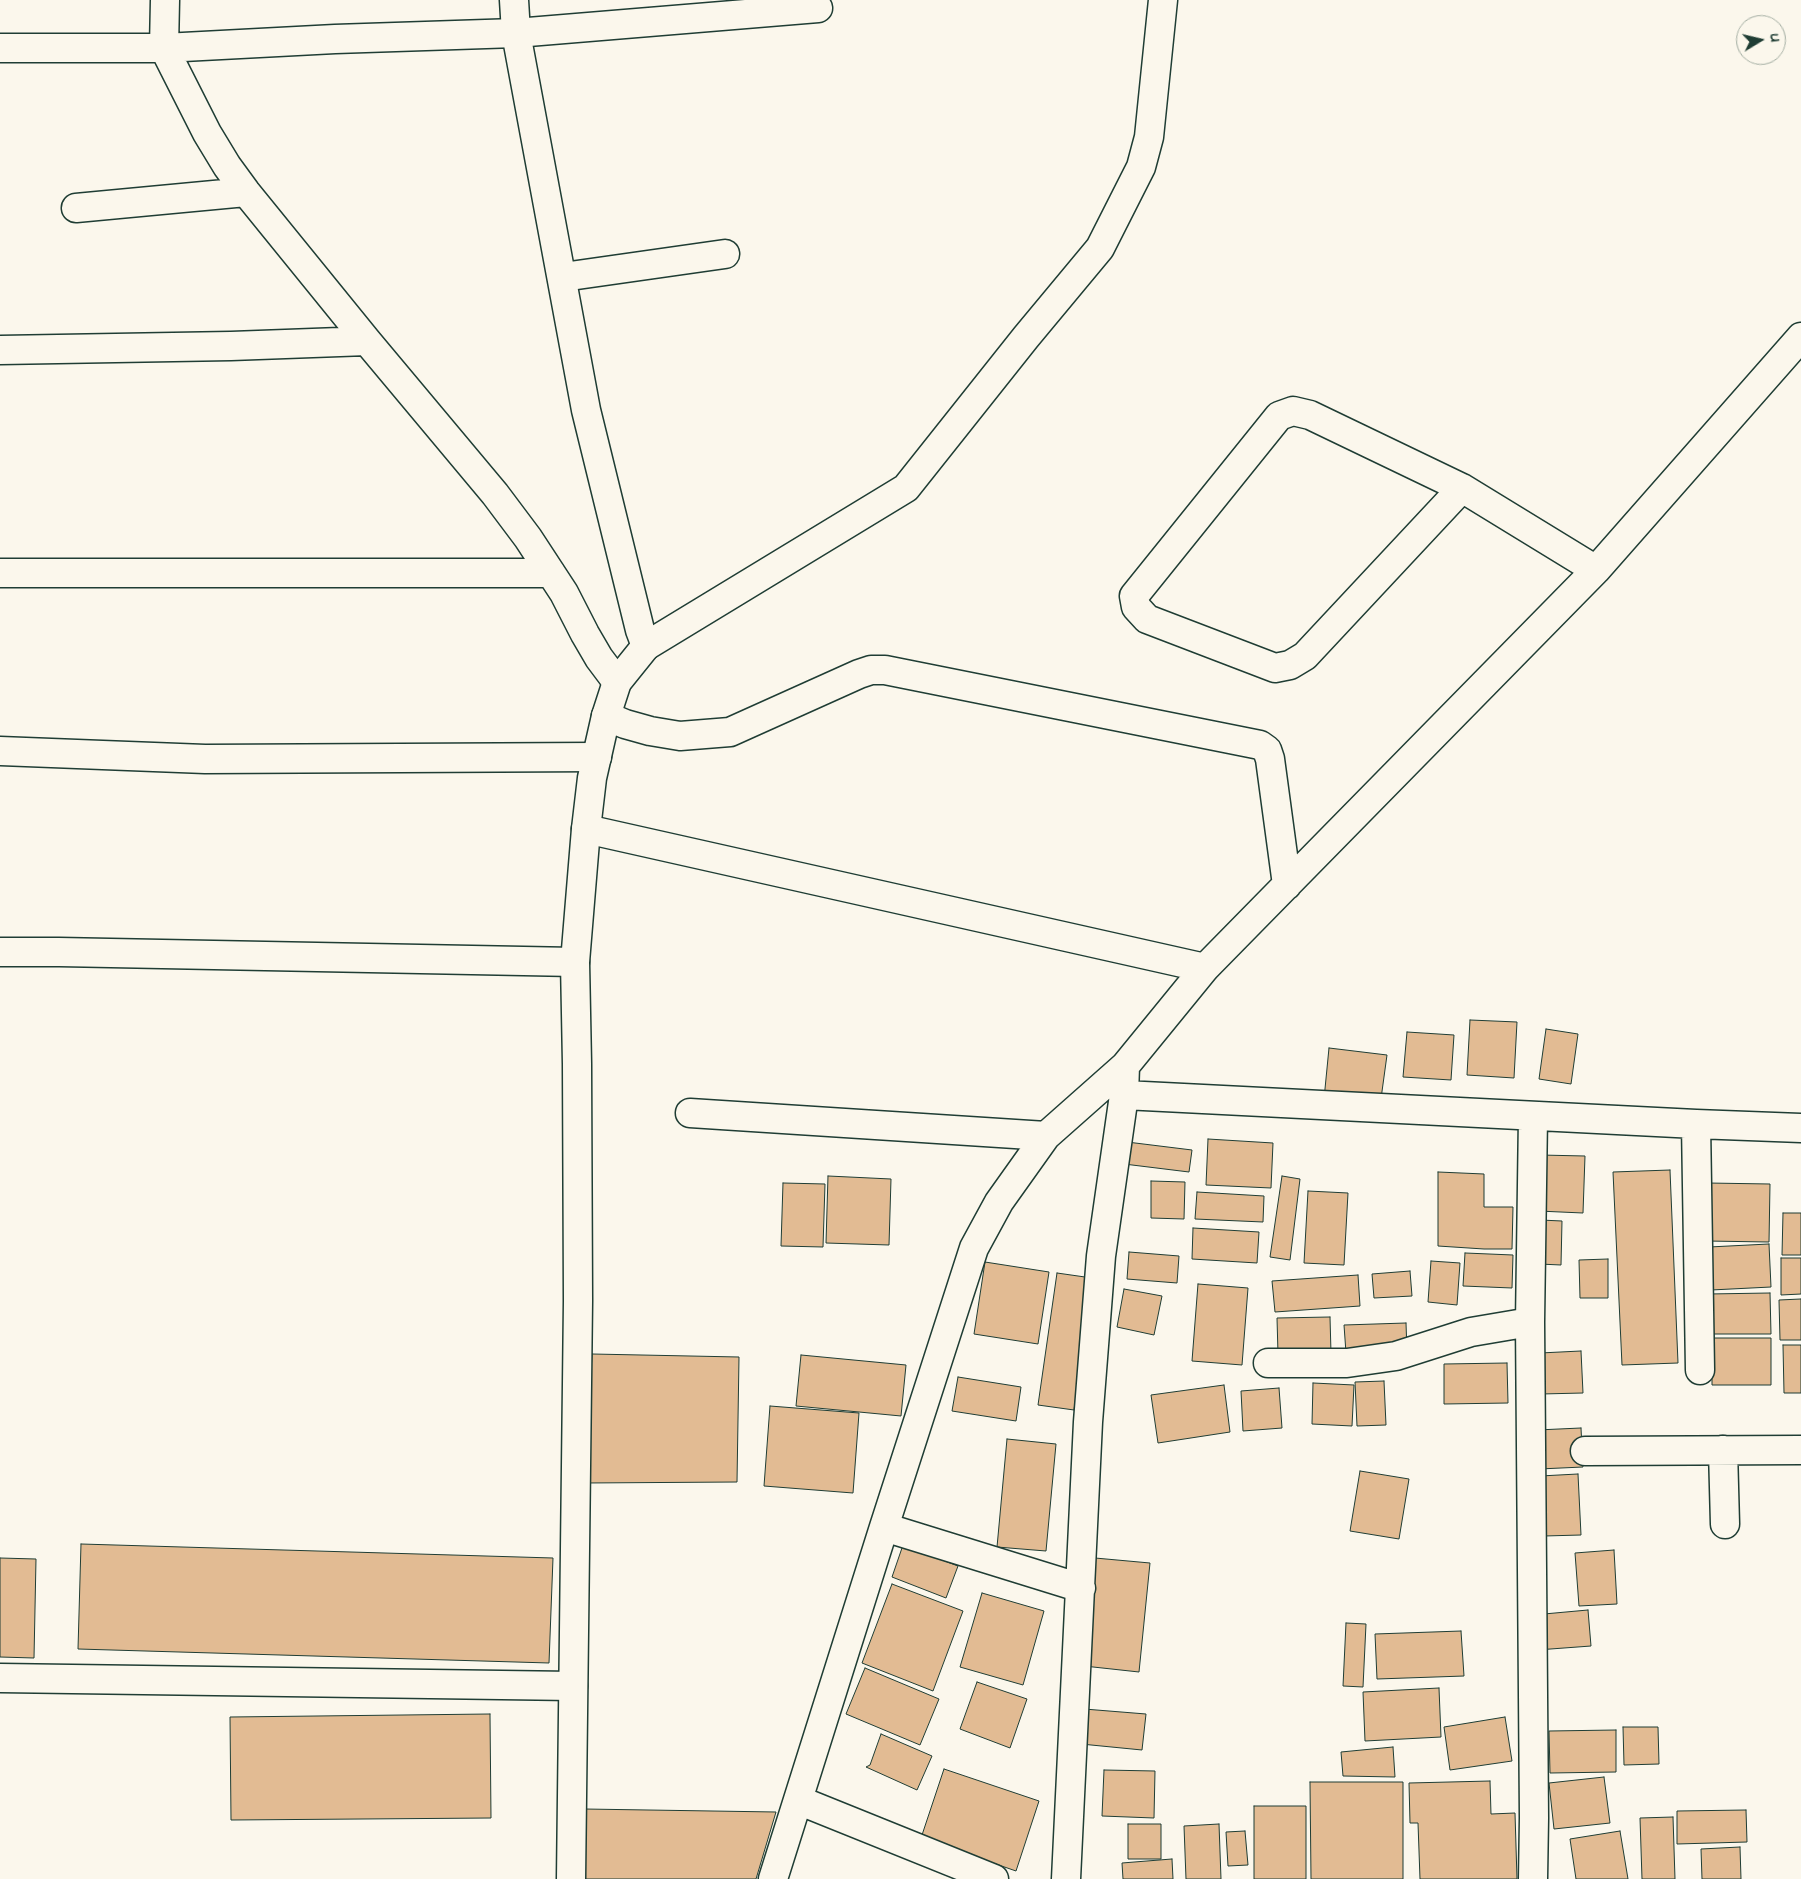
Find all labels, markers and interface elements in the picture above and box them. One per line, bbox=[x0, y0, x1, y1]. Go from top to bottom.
north arrow bbox=[1736, 15, 1786, 65]
text: U bbox=[1764, 32, 1785, 43]

